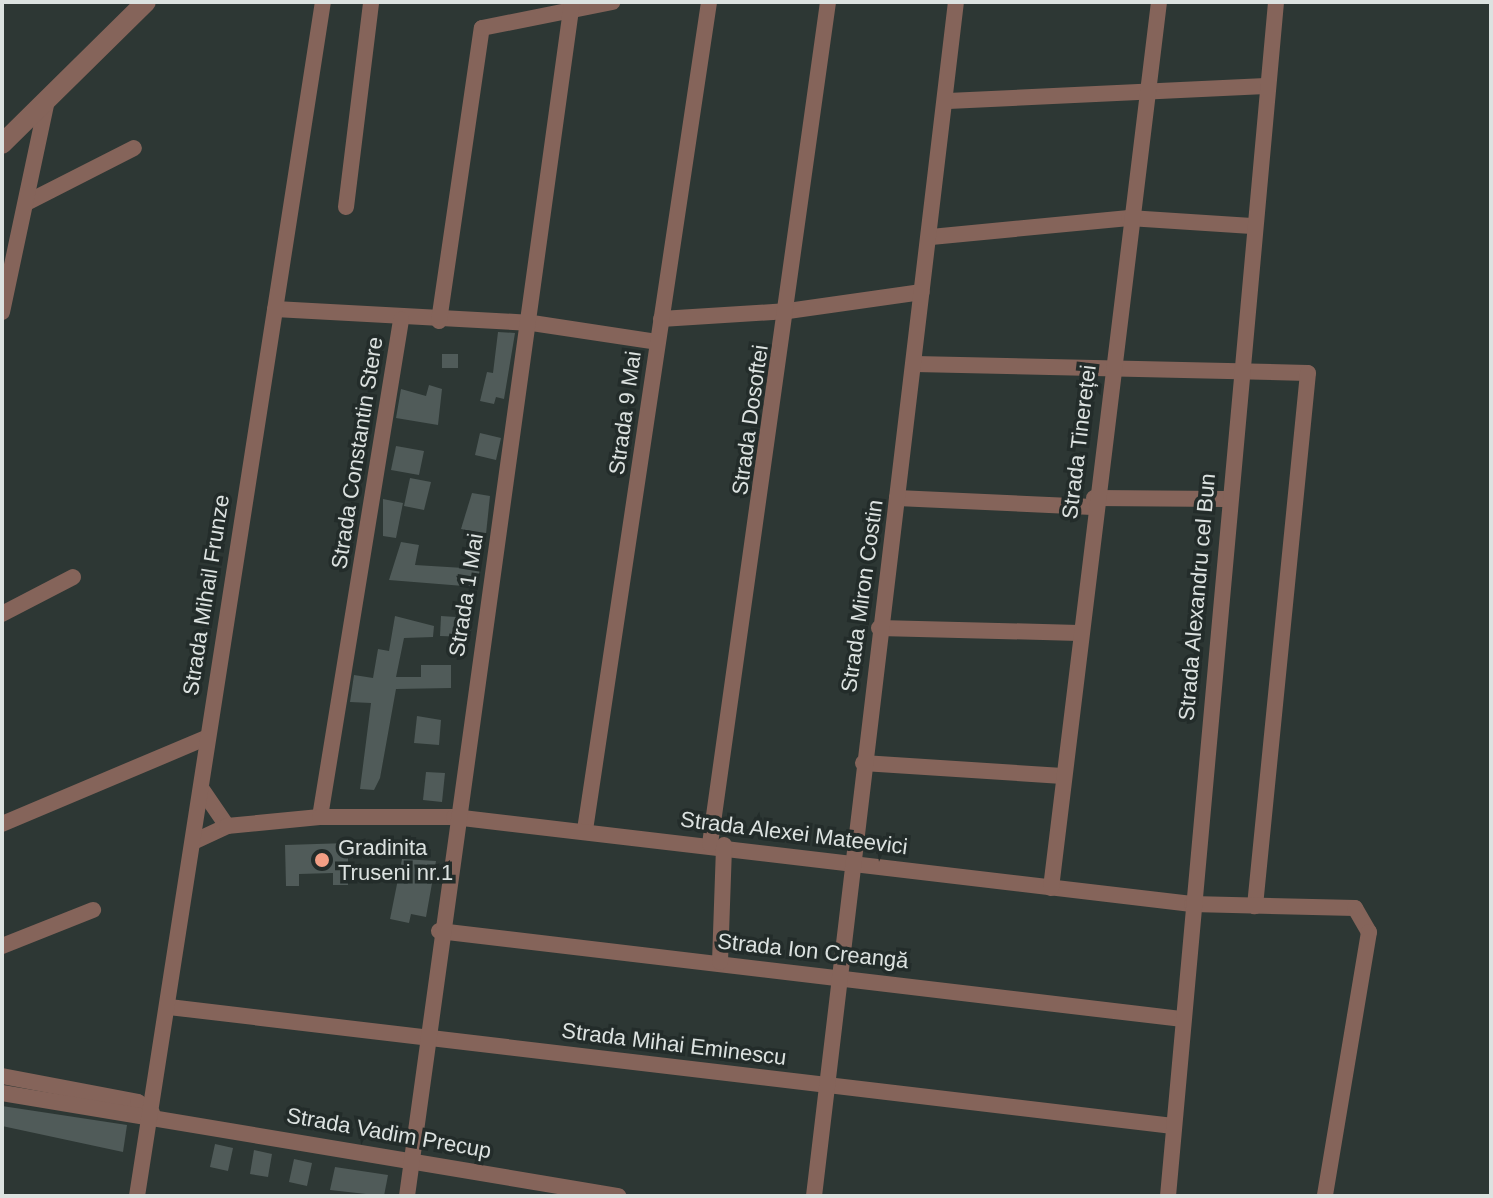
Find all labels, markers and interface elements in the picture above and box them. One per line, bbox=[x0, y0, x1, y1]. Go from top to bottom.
street label: Strada Constantin Stere bbox=[326, 335, 388, 571]
street label: Strada Dosoftei bbox=[726, 343, 774, 497]
street label: Strada 9 Mai bbox=[603, 349, 647, 477]
street label: Strada Tinereței bbox=[1056, 363, 1102, 521]
street label: Strada Alexandru cel Bun bbox=[1173, 472, 1221, 722]
street label: Strada Mihail Frunze bbox=[177, 493, 235, 697]
street label: Strada Miron Costin bbox=[835, 498, 889, 694]
street label: Strada 1 Mai bbox=[443, 531, 489, 659]
street label: Strada Alexei Mateevici bbox=[678, 806, 910, 860]
place label: Gradinita Truseni nr.1 bbox=[338, 834, 453, 886]
marker: Gradinita Truseni nr.1 bbox=[313, 851, 331, 869]
street label: Strada Ion Creangă bbox=[716, 928, 910, 974]
street label: Strada Mihai Eminescu bbox=[560, 1017, 788, 1071]
street label: Strada Vadim Precup bbox=[285, 1102, 493, 1164]

